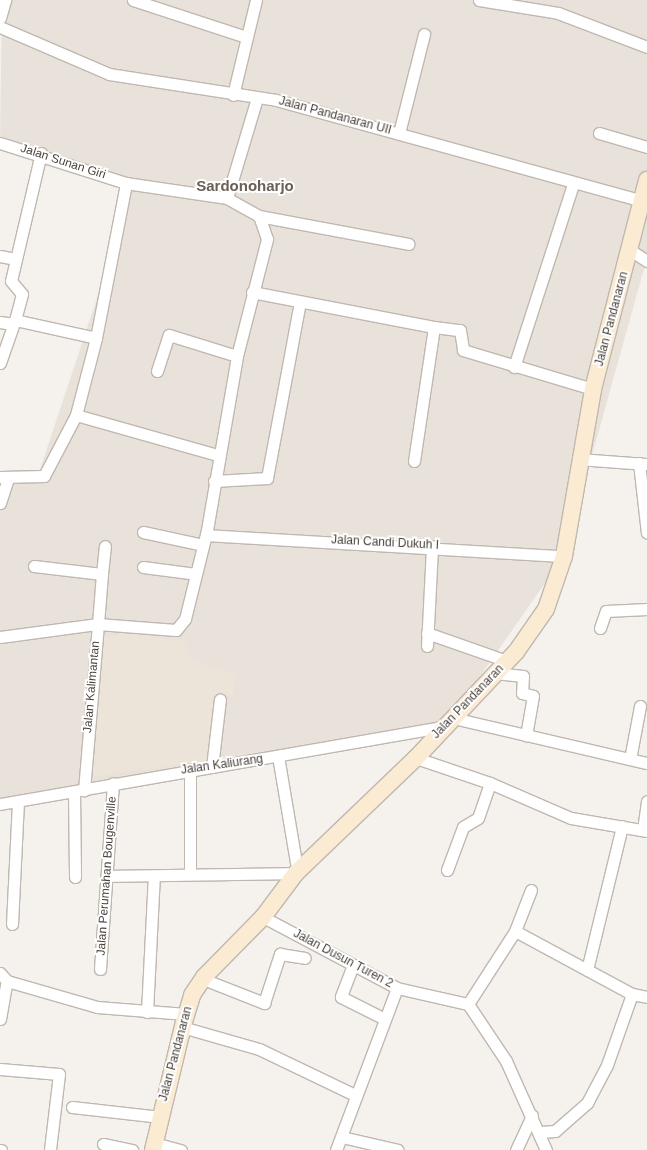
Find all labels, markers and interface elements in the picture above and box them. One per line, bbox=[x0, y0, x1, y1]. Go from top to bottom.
street label: Jalan Pandanaran UII bbox=[277, 94, 393, 138]
street label: Jalan Sunan Giri bbox=[19, 141, 107, 183]
district label: Sardonoharjo bbox=[196, 177, 294, 195]
street label: Jalan Pandanaran bbox=[592, 270, 632, 368]
street label: Jalan Candi Dukuh I bbox=[331, 533, 439, 553]
street label: Jalan Kalimantan bbox=[81, 641, 103, 733]
street label: Jalan Pandanaran bbox=[429, 662, 507, 742]
street label: Jalan Kaliurang bbox=[180, 752, 264, 778]
street label: Jalan Perumahan Bougenville bbox=[94, 796, 120, 956]
street label: Jalan Dusun Turen 2 bbox=[291, 927, 395, 991]
street label: Jalan Pandanaran bbox=[156, 1005, 196, 1103]

